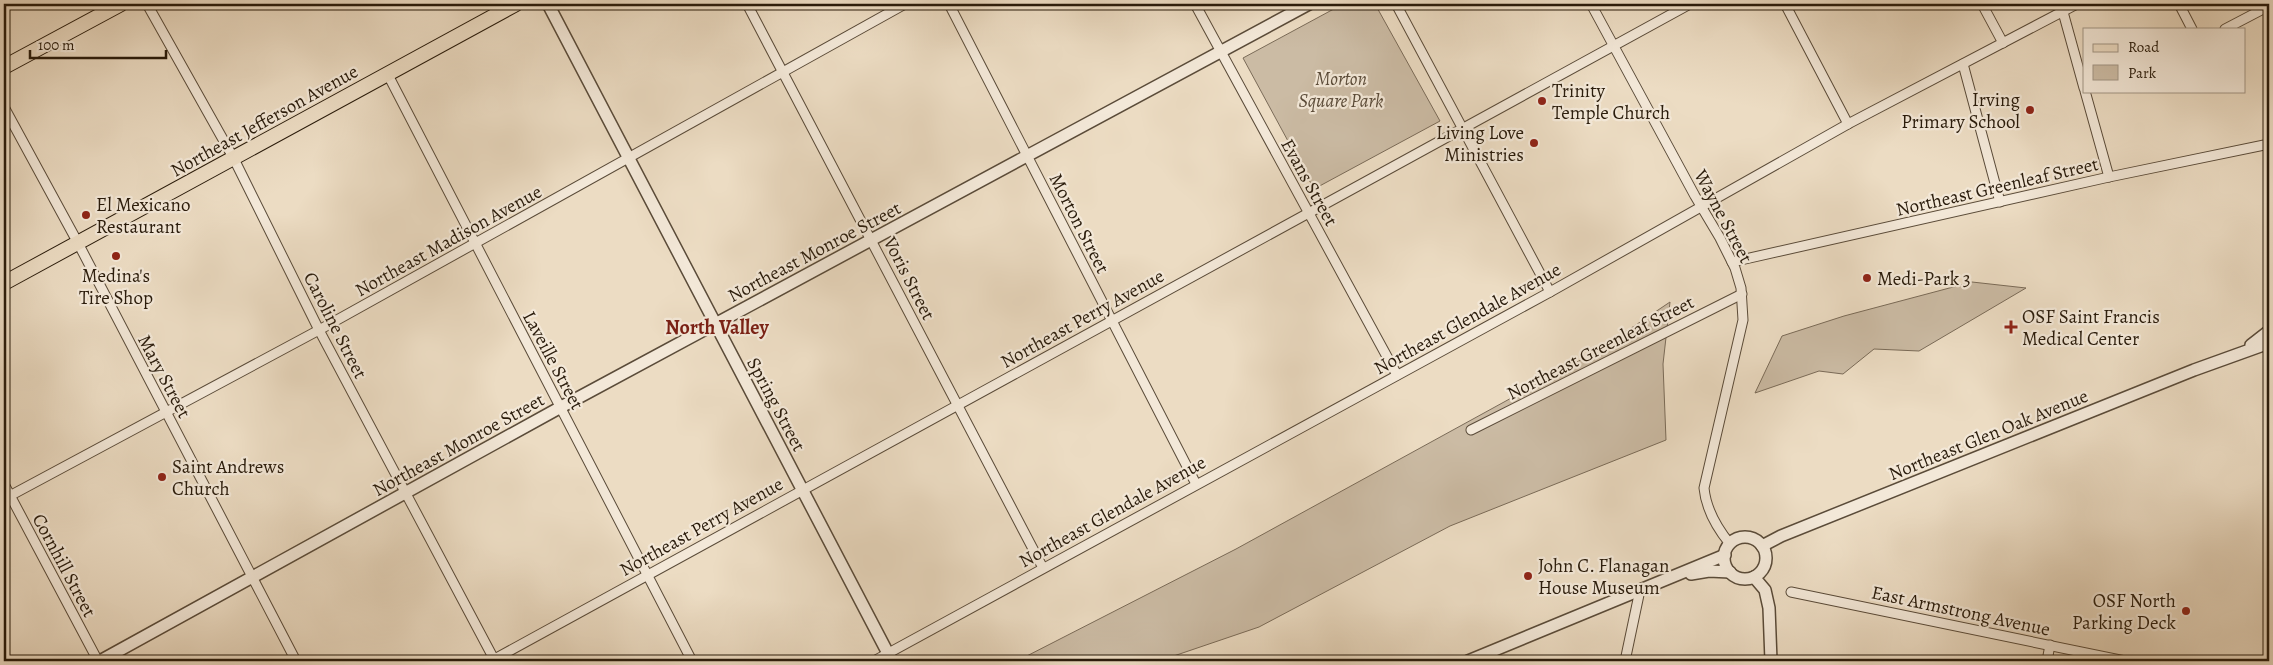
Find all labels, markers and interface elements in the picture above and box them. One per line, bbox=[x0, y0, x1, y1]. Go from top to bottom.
scale bar bbox=[30, 28, 166, 60]
legend bbox=[2083, 28, 2246, 92]
text: 100 m bbox=[38, 35, 75, 55]
text: Road bbox=[2128, 37, 2160, 57]
street label: Northeast Jefferson Avenue bbox=[166, 58, 363, 183]
text: Park bbox=[2128, 63, 2157, 83]
park label: Morton Square Park bbox=[1298, 66, 1384, 114]
place label: Trinity Temple Church bbox=[1552, 78, 1670, 126]
place label: Irving Primary School bbox=[1901, 87, 2020, 135]
marker: Trinity Temple Church bbox=[1536, 95, 1548, 107]
marker: Irving Primary School bbox=[2024, 104, 2036, 116]
place label: Living Love Ministries bbox=[1436, 120, 1524, 168]
street label: Evans Street bbox=[1274, 134, 1344, 231]
marker: Living Love Ministries bbox=[1528, 137, 1540, 149]
street label: Northeast Greenleaf Street bbox=[1893, 151, 2101, 223]
street label: Wayne Street bbox=[1687, 164, 1759, 268]
street label: Morton Street bbox=[1043, 169, 1115, 278]
street label: Northeast Madison Avenue bbox=[350, 179, 546, 303]
place label: El Mexicano Restaurant bbox=[96, 192, 190, 240]
street label: Northeast Monroe Street bbox=[723, 195, 906, 309]
marker: El Mexicano Restaurant bbox=[80, 209, 92, 221]
street label: Voris Street bbox=[877, 231, 941, 325]
marker: Medina's Tire Shop bbox=[110, 250, 122, 262]
street label: Northeast Glendale Avenue bbox=[1369, 257, 1566, 381]
place label: Medina's Tire Shop bbox=[79, 263, 153, 311]
street label: Northeast Perry Avenue bbox=[996, 263, 1169, 375]
place label: Medi-Park 3 bbox=[1877, 266, 1971, 292]
street label: Caroline Street bbox=[297, 268, 373, 383]
marker: Medi-Park 3 bbox=[1861, 272, 1873, 284]
street label: Northeast Greenleaf Street bbox=[1502, 289, 1699, 406]
place label: OSF Saint Francis Medical Center bbox=[2022, 304, 2160, 352]
street label: Laveille Street bbox=[516, 307, 590, 414]
district label: North Valley bbox=[665, 314, 769, 341]
marker: OSF Saint Francis Medical Center bbox=[2004, 320, 2018, 334]
street label: Mary Street bbox=[131, 330, 197, 423]
street label: Spring Street bbox=[740, 353, 812, 456]
street label: Northeast Glen Oak Avenue bbox=[1885, 383, 2092, 487]
street label: Northeast Monroe Street bbox=[368, 387, 549, 503]
street label: Northeast Glendale Avenue bbox=[1014, 450, 1211, 574]
place label: Saint Andrews Church bbox=[172, 454, 284, 502]
marker: Saint Andrews Church bbox=[156, 471, 168, 483]
street label: Northeast Perry Avenue bbox=[615, 471, 788, 583]
street label: Cornhill Street bbox=[26, 509, 102, 622]
place label: John C. Flanagan House Museum bbox=[1538, 553, 1669, 601]
marker: John C. Flanagan House Museum bbox=[1522, 570, 1534, 582]
street label: East Armstrong Avenue bbox=[1869, 579, 2052, 643]
place label: OSF North Parking Deck bbox=[2072, 588, 2177, 636]
marker: OSF North Parking Deck bbox=[2180, 605, 2192, 617]

